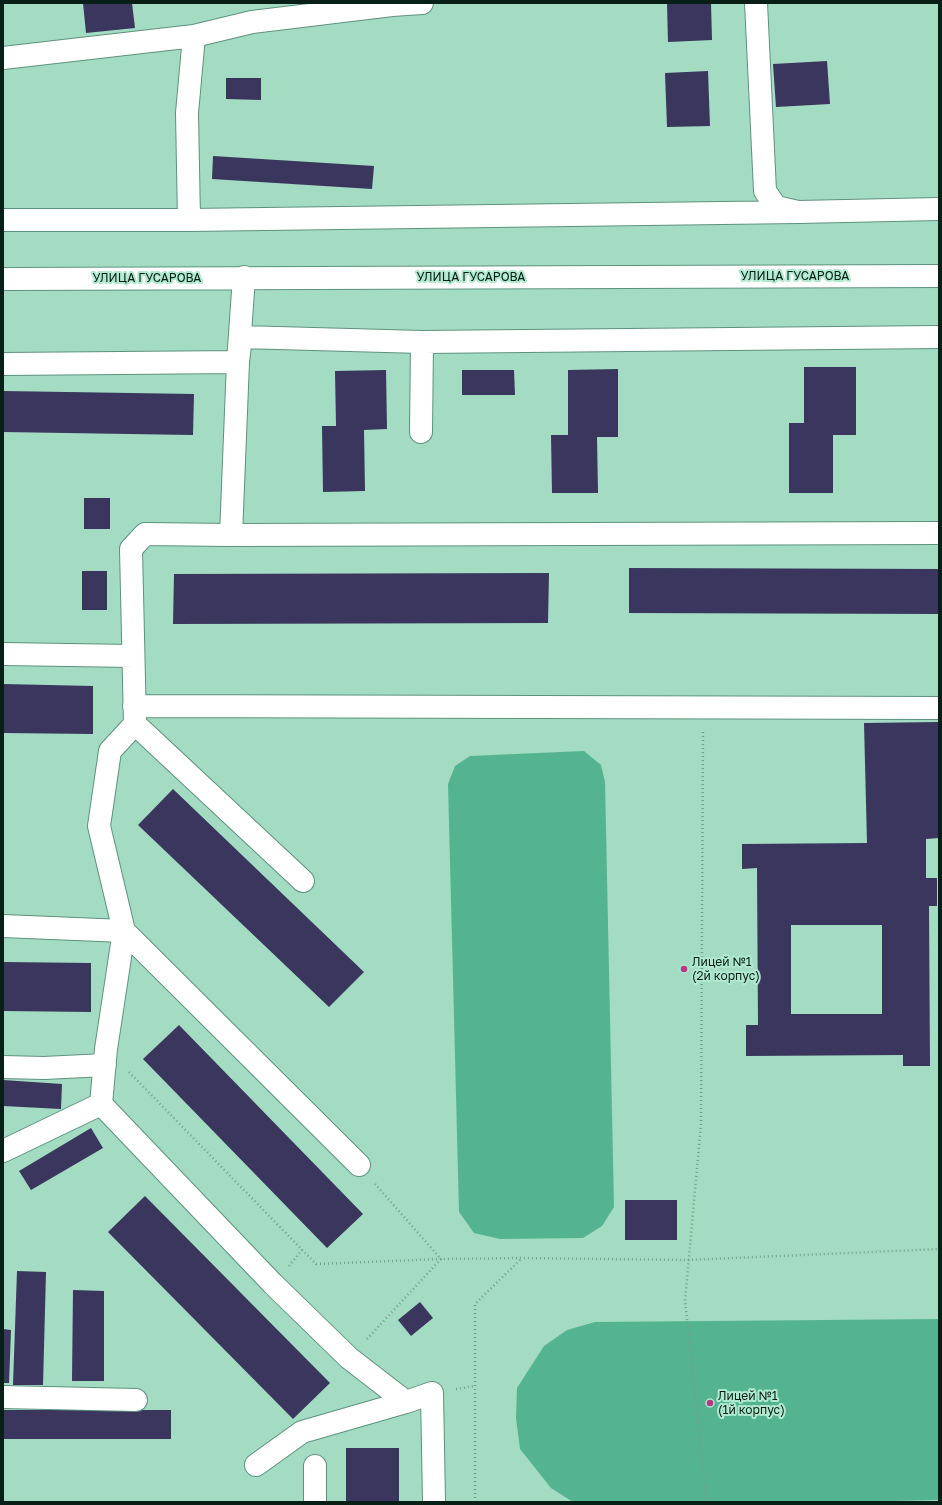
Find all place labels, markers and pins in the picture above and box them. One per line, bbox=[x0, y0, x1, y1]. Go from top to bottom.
place label: Лицей №1 (2й корпус) bbox=[692, 955, 760, 983]
marker: Лицей №1 (2й корпус) bbox=[679, 964, 689, 974]
place label: Лицей №1 (1й корпус) bbox=[718, 1389, 785, 1417]
marker: Лицей №1 (1й корпус) bbox=[705, 1398, 715, 1408]

